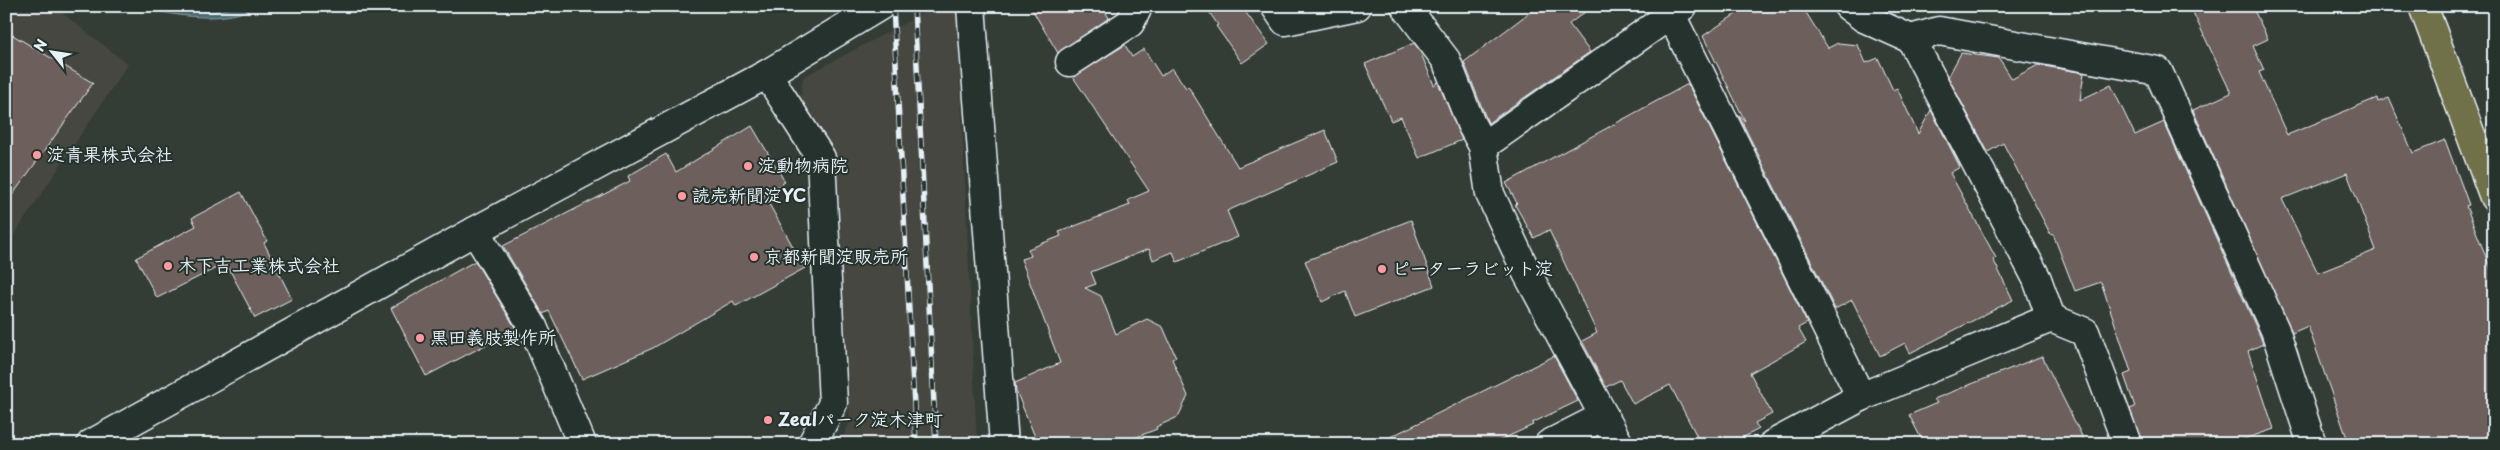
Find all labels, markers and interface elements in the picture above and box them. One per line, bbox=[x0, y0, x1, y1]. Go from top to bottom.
north arrow bbox=[28, 28, 78, 78]
text: N bbox=[28, 35, 52, 55]
place label: 淀青果株式会社 bbox=[47, 140, 173, 167]
marker: 淀青果株式会社 bbox=[31, 149, 43, 161]
place label: 淀動物病院 bbox=[758, 151, 848, 178]
marker: 淀動物病院 bbox=[742, 160, 754, 172]
place label: 読売新聞淀YC bbox=[692, 181, 806, 208]
marker: 読売新聞淀YC bbox=[676, 190, 688, 202]
place label: 京都新聞淀販売所 bbox=[764, 242, 908, 269]
place label: 木下吉工業株式会社 bbox=[178, 251, 340, 278]
marker: 京都新聞淀販売所 bbox=[748, 251, 760, 263]
place label: ピーターラビット淀 bbox=[1392, 254, 1553, 281]
marker: 木下吉工業株式会社 bbox=[162, 260, 174, 272]
marker: ピーターラビット淀 bbox=[1376, 263, 1388, 275]
place label: 黒田義肢製作所 bbox=[430, 323, 556, 350]
marker: 黒田義肢製作所 bbox=[414, 332, 426, 344]
place label: Zealパーク淀木津町 bbox=[778, 405, 943, 432]
marker: Zealパーク淀木津町 bbox=[762, 414, 774, 426]

